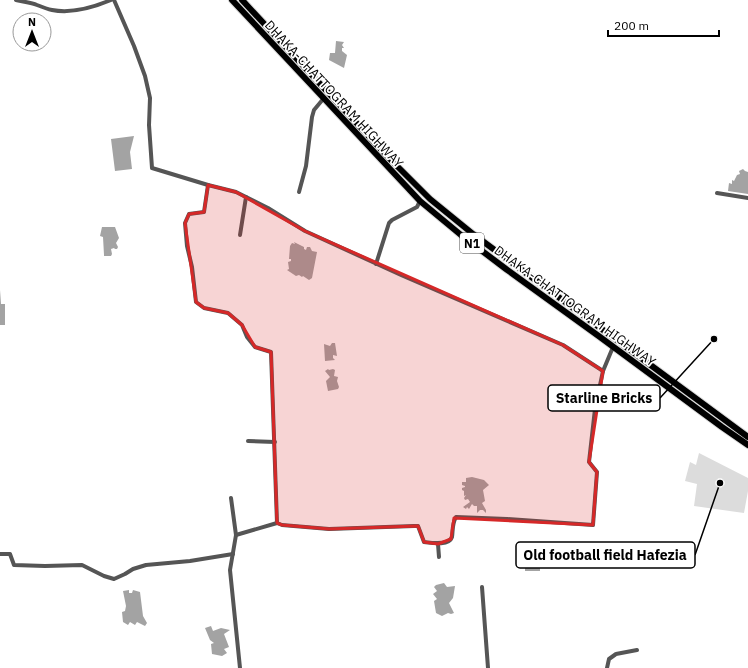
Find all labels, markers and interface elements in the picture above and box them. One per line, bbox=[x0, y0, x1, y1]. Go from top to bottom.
north arrow bbox=[12, 12, 52, 52]
scale bar bbox=[608, 12, 719, 38]
text: N bbox=[28, 15, 36, 29]
street label: DHAKA-CHATTOGRAM HIGHWAY bbox=[261, 17, 407, 172]
text: 200 m bbox=[614, 18, 649, 33]
road number: N1 bbox=[460, 233, 484, 253]
street label: DHAKA-CHATTOGRAM HIGHWAY bbox=[491, 242, 659, 371]
callout: Starline Bricks bbox=[548, 385, 660, 411]
text: Starline Bricks bbox=[556, 389, 652, 407]
callout: Old football field Hafezia bbox=[516, 542, 695, 568]
text: Old football field Hafezia bbox=[523, 546, 687, 564]

